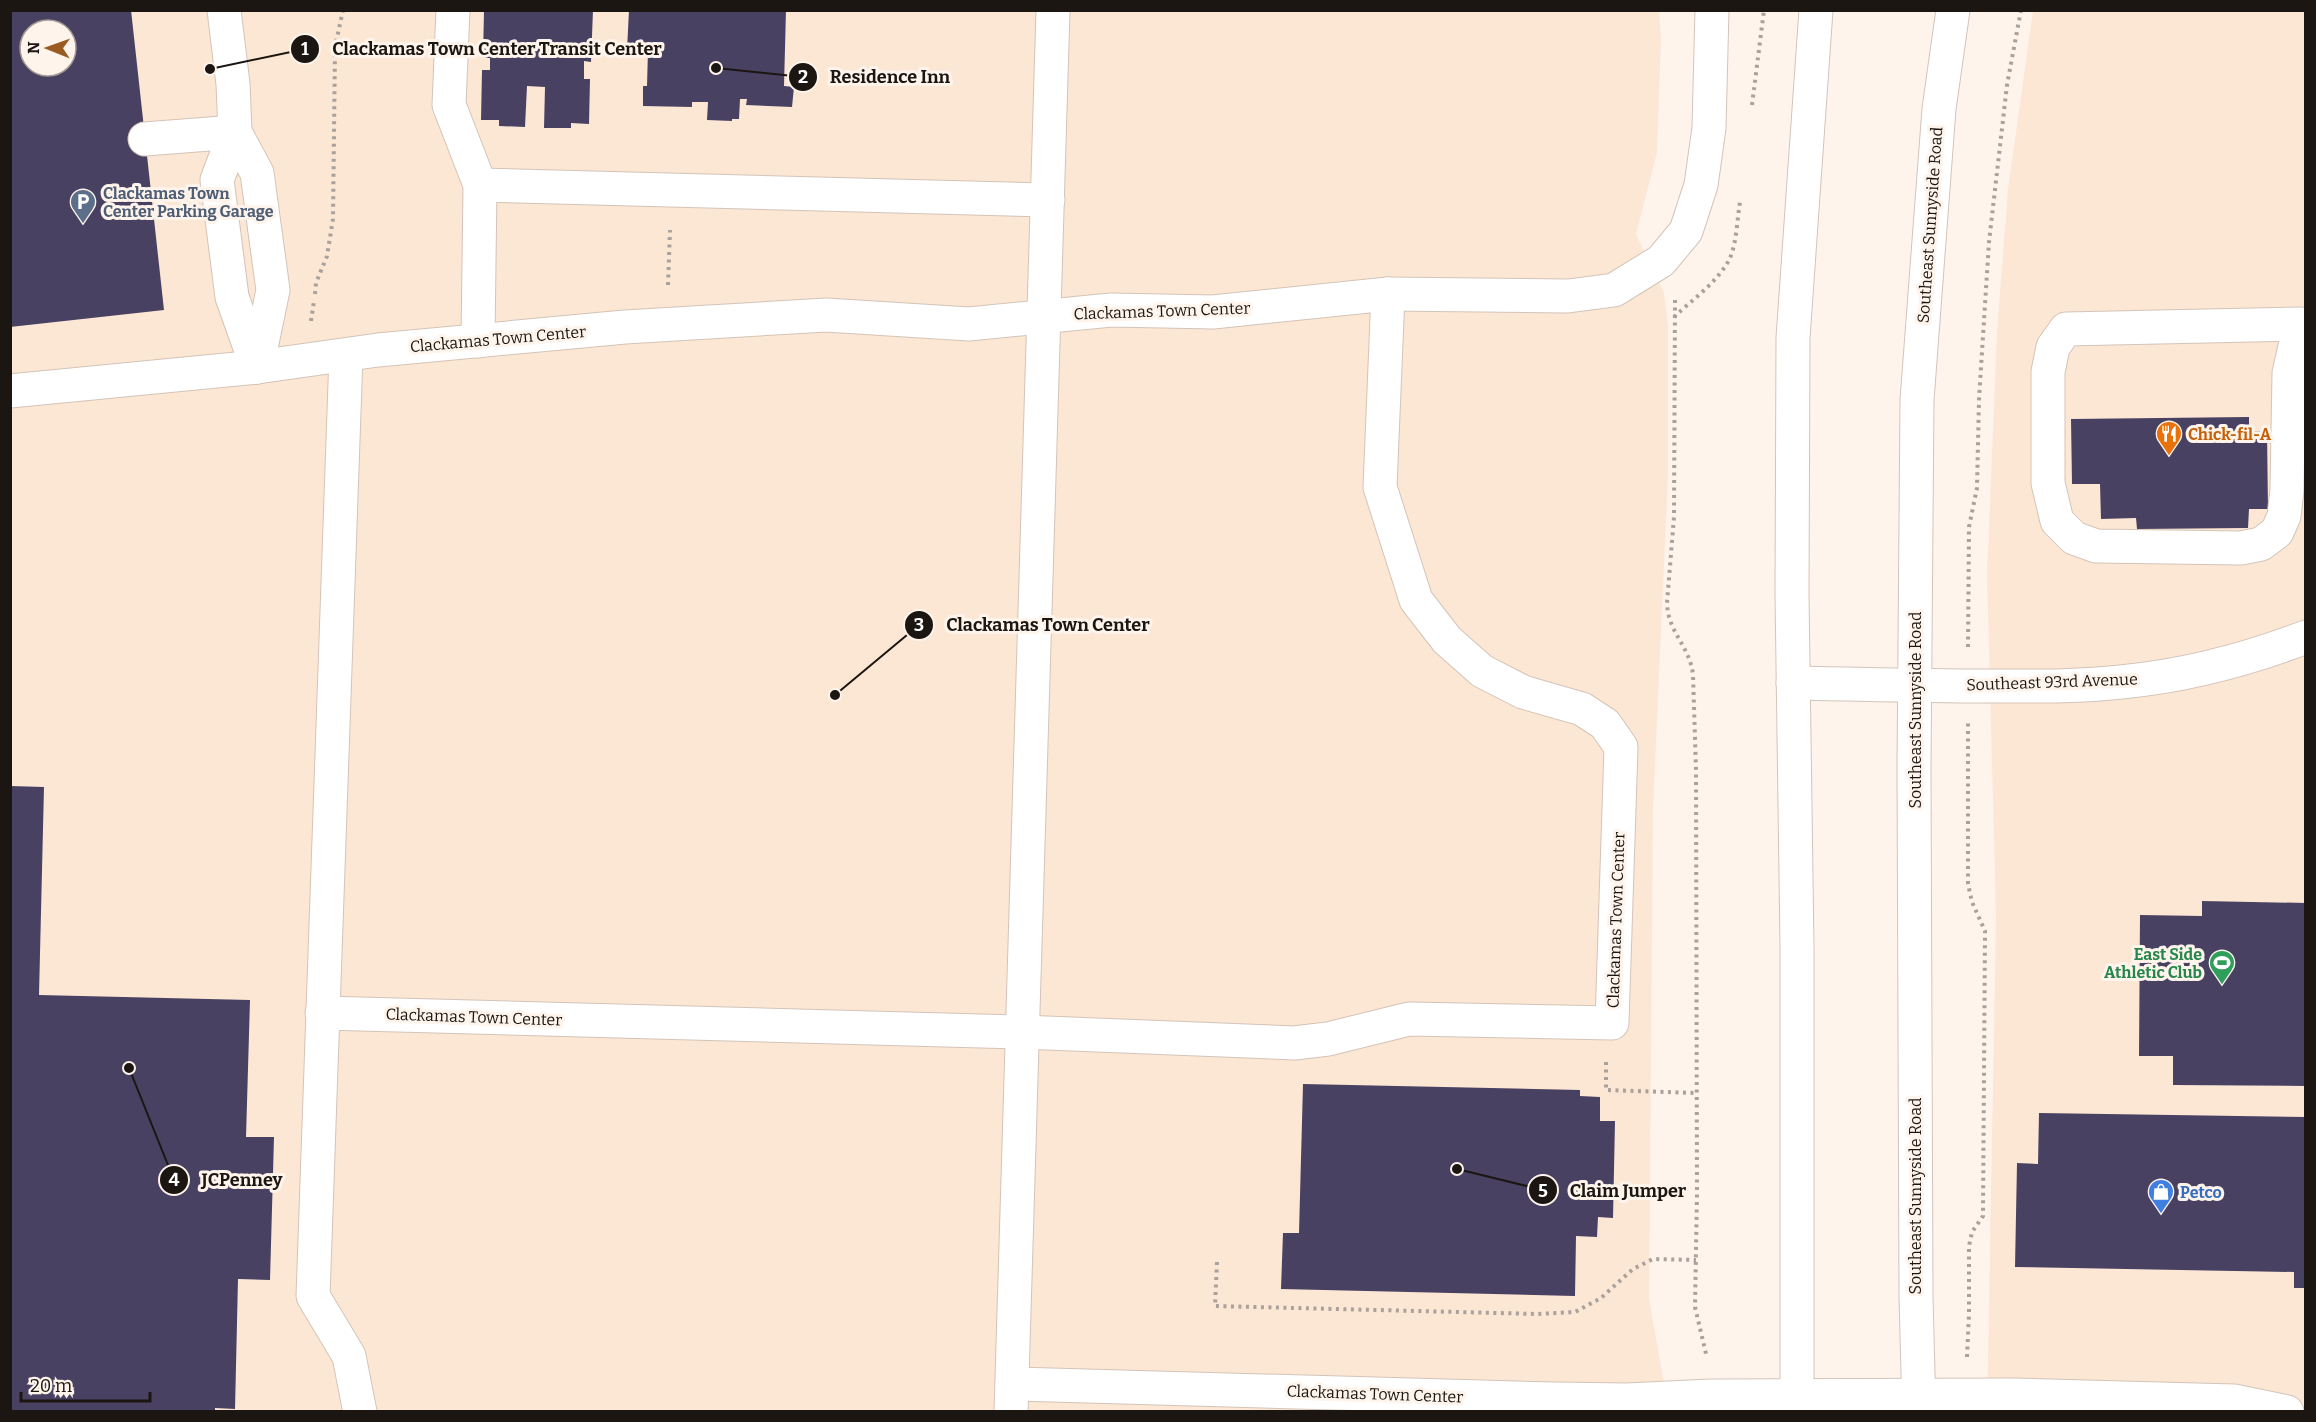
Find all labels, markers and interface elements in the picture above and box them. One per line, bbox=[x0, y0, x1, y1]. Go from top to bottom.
north arrow bbox=[18, 18, 78, 78]
callout: Clackamas Town Center Transit Center bbox=[290, 31, 674, 67]
text: 1 bbox=[301, 38, 309, 60]
text: Clackamas Town Center Transit Center bbox=[332, 38, 662, 60]
text: N bbox=[24, 41, 43, 54]
callout: Residence Inn bbox=[788, 59, 962, 95]
text: 2 bbox=[798, 66, 808, 88]
text: Residence Inn bbox=[830, 66, 951, 88]
street label: Southeast Sunnyside Road bbox=[1914, 126, 1946, 324]
place label: Clackamas Town Center Parking Garage bbox=[103, 184, 274, 221]
parking icon: Clackamas Town Center Parking Garage bbox=[68, 187, 98, 225]
street label: Clackamas Town Center bbox=[1073, 298, 1251, 324]
street label: Clackamas Town Center bbox=[409, 322, 587, 356]
restaurant icon: Chick-fil-A bbox=[2154, 419, 2184, 457]
place label: Chick-fil-A bbox=[2188, 425, 2272, 444]
callout: Clackamas Town Center bbox=[904, 607, 1162, 643]
street label: Southeast Sunnyside Road bbox=[1906, 611, 1925, 808]
text: 3 bbox=[914, 614, 924, 636]
text: Clackamas Town Center bbox=[946, 614, 1150, 636]
street label: Southeast 93rd Avenue bbox=[1966, 670, 2138, 694]
street label: Clackamas Town Center bbox=[1603, 831, 1629, 1009]
place label: East Side Athletic Club bbox=[2104, 945, 2202, 982]
sports icon: East Side Athletic Club bbox=[2207, 948, 2237, 986]
street label: Clackamas Town Center bbox=[385, 1004, 563, 1030]
street label: Southeast Sunnyside Road bbox=[1906, 1097, 1925, 1294]
callout: JCPenney bbox=[159, 1162, 294, 1198]
text: 4 bbox=[169, 1169, 180, 1191]
text: JCPenney bbox=[201, 1169, 283, 1191]
callout: Claim Jumper bbox=[1528, 1172, 1698, 1208]
shop icon: Petco bbox=[2146, 1177, 2176, 1215]
text: 5 bbox=[1538, 1180, 1548, 1202]
text: Claim Jumper bbox=[1570, 1180, 1687, 1202]
place label: Petco bbox=[2180, 1183, 2222, 1202]
scale bar bbox=[21, 1365, 150, 1403]
text: 20 m bbox=[30, 1375, 72, 1397]
street label: Clackamas Town Center bbox=[1286, 1381, 1464, 1407]

